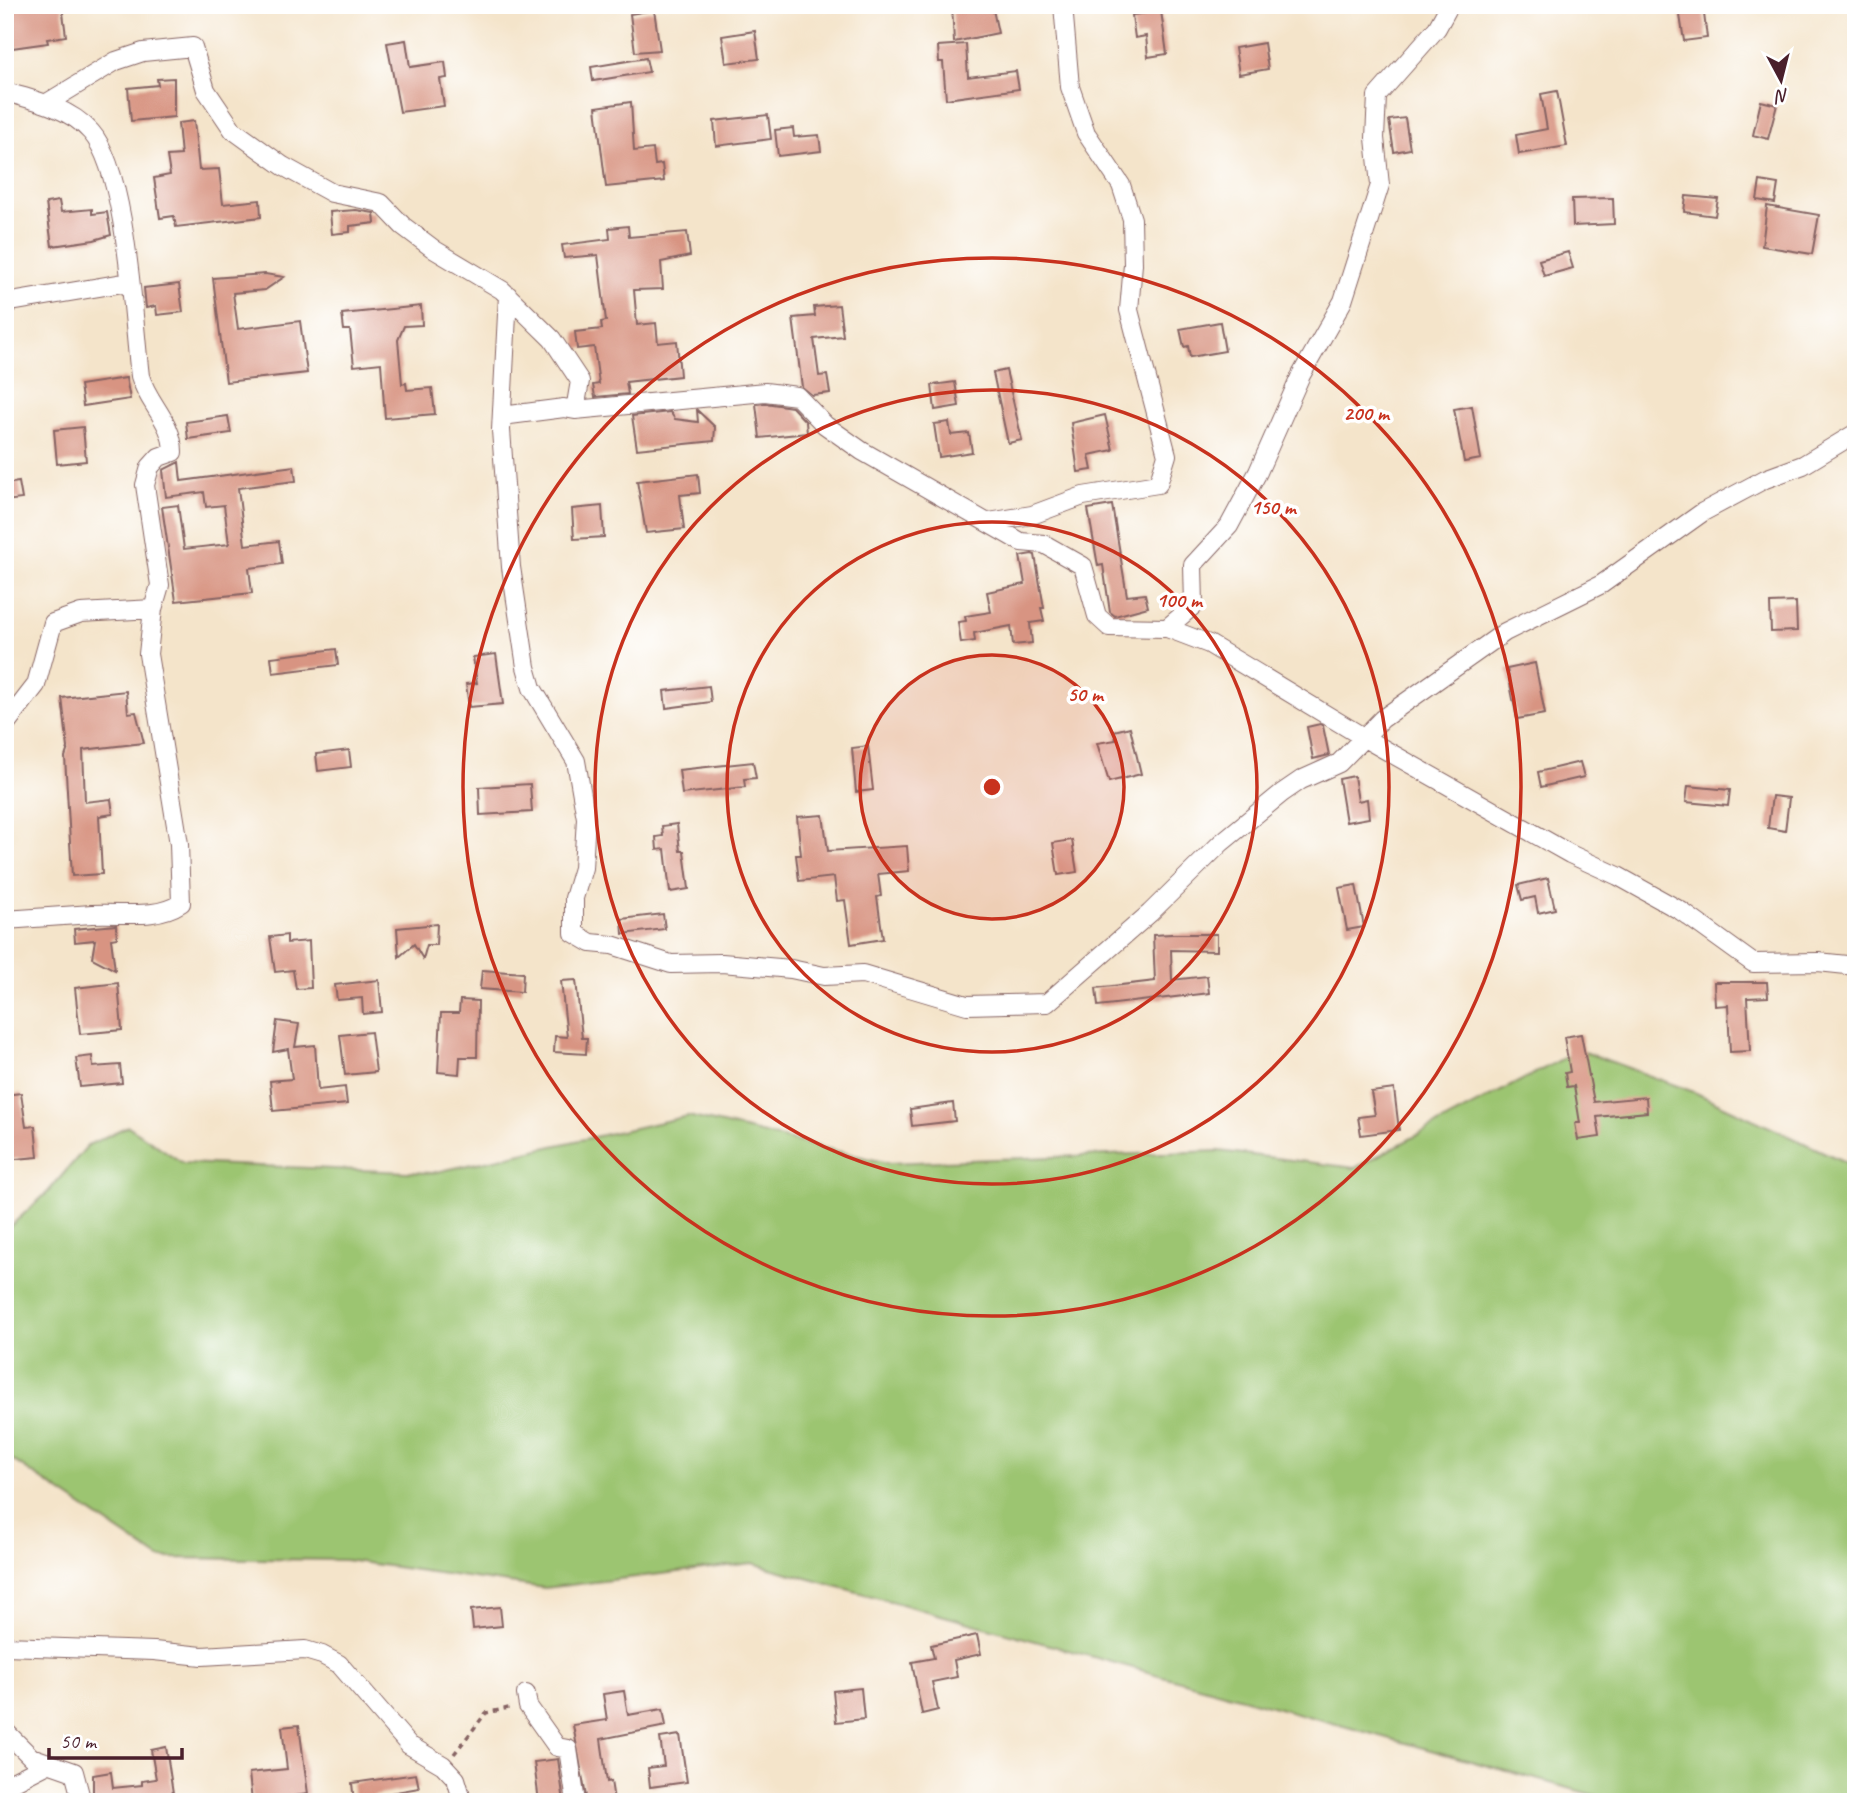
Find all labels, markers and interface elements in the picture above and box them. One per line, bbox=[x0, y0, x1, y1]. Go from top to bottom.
north arrow bbox=[1745, 46, 1815, 116]
text: N bbox=[1772, 83, 1790, 109]
text: 200 m bbox=[1343, 400, 1391, 426]
text: 150 m bbox=[1250, 494, 1298, 520]
text: 100 m bbox=[1156, 587, 1204, 613]
text: 50 m bbox=[1067, 681, 1105, 707]
centre of rings bbox=[980, 775, 1004, 799]
scale bar bbox=[49, 1716, 182, 1760]
text: 50 m bbox=[60, 1728, 98, 1754]

